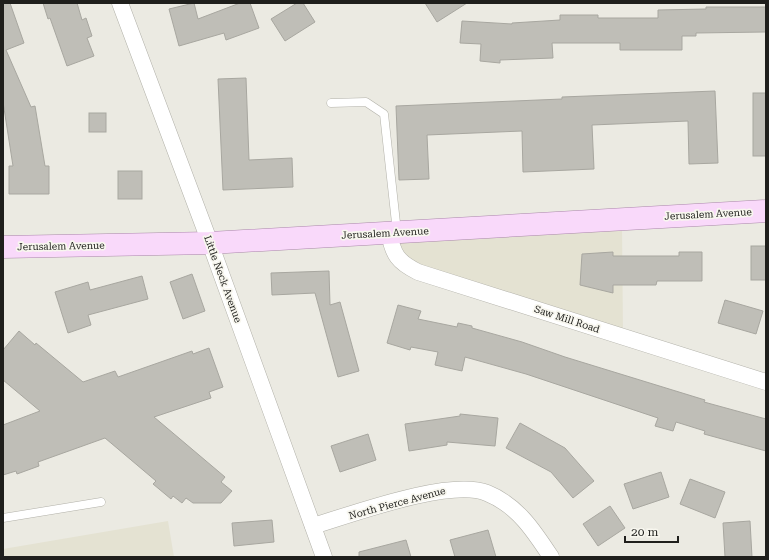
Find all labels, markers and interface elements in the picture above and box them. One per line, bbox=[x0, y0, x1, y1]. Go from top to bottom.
street label: Jerusalem Avenue bbox=[664, 206, 753, 222]
street label: Jerusalem Avenue bbox=[341, 225, 430, 241]
street label: Little Neck Avenue bbox=[202, 234, 244, 324]
street label: Jerusalem Avenue bbox=[17, 240, 105, 252]
street label: Saw Mill Road bbox=[533, 303, 602, 335]
street label: North Pierce Avenue bbox=[347, 485, 447, 521]
scale bar bbox=[625, 518, 678, 544]
text: 20 m bbox=[631, 525, 658, 539]

